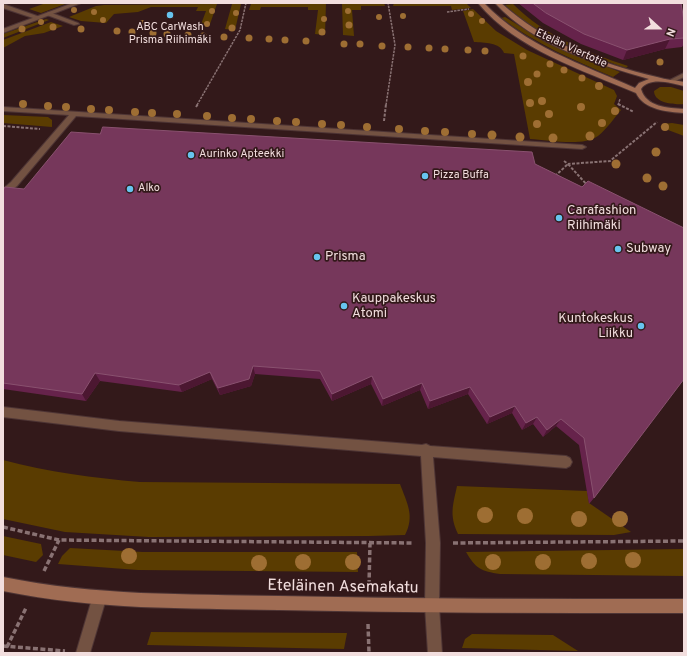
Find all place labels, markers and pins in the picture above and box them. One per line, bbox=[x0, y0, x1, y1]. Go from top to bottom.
marker: ABC CarWash Prisma Riihimäki bbox=[165, 10, 175, 20]
place label: ABC CarWash Prisma Riihimäki bbox=[129, 21, 211, 47]
place label: Aurinko Apteekki bbox=[199, 148, 284, 162]
marker: Aurinko Apteekki bbox=[186, 150, 196, 160]
place label: Pizza Buffa bbox=[433, 169, 489, 183]
marker: Pizza Buffa bbox=[420, 171, 430, 181]
place label: Alko bbox=[138, 182, 160, 196]
marker: Alko bbox=[125, 184, 135, 194]
place label: Carafashion Riihimäki bbox=[567, 203, 636, 234]
marker: Carafashion Riihimäki bbox=[554, 213, 564, 223]
place label: Subway bbox=[626, 241, 671, 257]
marker: Subway bbox=[613, 244, 623, 254]
place label: Prisma bbox=[325, 249, 365, 265]
marker: Prisma bbox=[312, 252, 322, 262]
place label: Kauppakeskus Atomi bbox=[352, 291, 436, 322]
marker: Kauppakeskus Atomi bbox=[339, 301, 349, 311]
place label: Kuntokeskus Liikku bbox=[558, 311, 633, 342]
marker: Kuntokeskus Liikku bbox=[636, 321, 646, 331]

